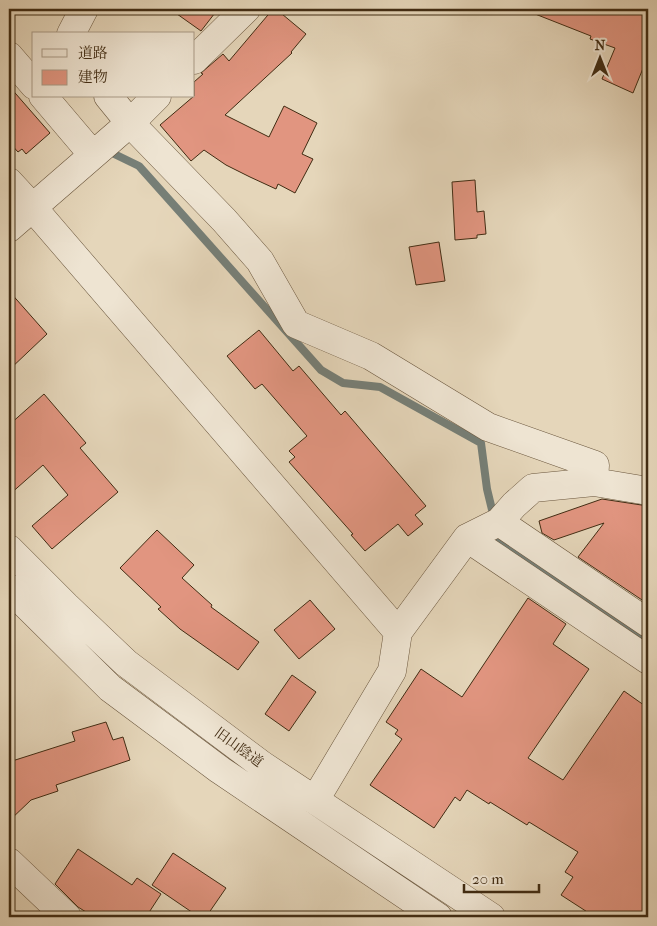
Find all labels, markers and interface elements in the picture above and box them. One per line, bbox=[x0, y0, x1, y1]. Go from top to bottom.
legend bbox=[32, 32, 195, 98]
north arrow bbox=[574, 32, 624, 82]
text: N bbox=[595, 37, 606, 54]
text: 道路 bbox=[78, 44, 108, 62]
text: 建物 bbox=[78, 68, 108, 86]
street label: 旧山陰道 bbox=[211, 724, 266, 771]
scale bar bbox=[464, 861, 540, 893]
text: 20 m bbox=[472, 870, 504, 888]

